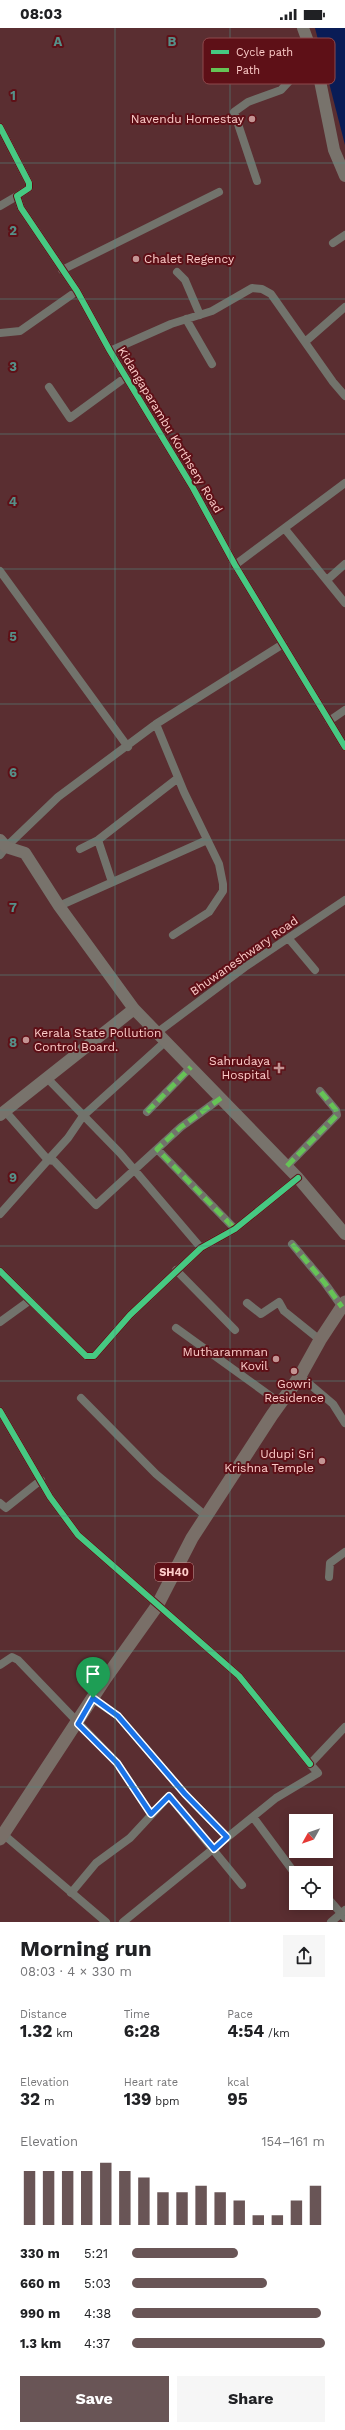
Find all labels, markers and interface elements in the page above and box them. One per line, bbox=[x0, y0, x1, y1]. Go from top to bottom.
text: 08:03 bbox=[20, 5, 62, 23]
text: A bbox=[54, 34, 63, 49]
text: B bbox=[168, 34, 177, 49]
legend bbox=[203, 38, 335, 84]
text: Cycle path bbox=[236, 46, 293, 59]
text: Path bbox=[236, 64, 260, 77]
text: 1 bbox=[10, 88, 16, 103]
place label: Navendu Homestay bbox=[131, 112, 245, 126]
marker: Navendu Homestay bbox=[247, 114, 257, 124]
text: 2 bbox=[9, 223, 17, 238]
place label: Chalet Regency bbox=[144, 252, 235, 266]
marker: Chalet Regency bbox=[131, 254, 141, 264]
street label: Kidangaparambu Korthsery Road bbox=[115, 344, 225, 516]
text: 3 bbox=[9, 359, 17, 374]
text: 4 bbox=[9, 494, 18, 509]
text: 5 bbox=[9, 629, 17, 644]
text: 6 bbox=[9, 765, 17, 780]
text: 7 bbox=[9, 900, 17, 915]
street label: Bhuwaneshwary Road bbox=[187, 913, 301, 999]
place label: Kerala State Pollution Control Board. bbox=[34, 1026, 161, 1054]
text: 8 bbox=[9, 1035, 17, 1050]
marker: Kerala State Pollution Control Board. bbox=[21, 1035, 31, 1045]
place label: Sahrudaya Hospital bbox=[209, 1054, 270, 1082]
marker: Sahrudaya Hospital bbox=[273, 1062, 285, 1074]
text: 9 bbox=[9, 1170, 17, 1185]
place label: Mutharamman Kovil bbox=[183, 1345, 268, 1373]
marker: Mutharamman Kovil bbox=[271, 1354, 281, 1364]
marker: Gowri Residence bbox=[289, 1366, 299, 1376]
place label: Gowri Residence bbox=[264, 1377, 324, 1405]
place label: Udupi Sri Krishna Temple bbox=[224, 1447, 314, 1475]
marker: Udupi Sri Krishna Temple bbox=[317, 1456, 327, 1466]
road number: SH40 bbox=[155, 1563, 193, 1581]
pin bbox=[76, 1657, 110, 1698]
icon: arrive bbox=[82, 1663, 104, 1685]
north arrow bbox=[289, 1814, 333, 1858]
map controls bbox=[289, 1814, 333, 1910]
button: locate bbox=[289, 1866, 333, 1910]
button: share bbox=[283, 1935, 325, 1977]
text: Morning run bbox=[20, 1936, 152, 1961]
text: 08:03 · 4 × 330 m bbox=[20, 1964, 132, 1979]
text: Distance bbox=[20, 2008, 67, 2021]
text: Time bbox=[124, 2008, 150, 2021]
text: Pace bbox=[227, 2008, 253, 2021]
text: 1.32 bbox=[20, 2021, 52, 2041]
text: 6:28 bbox=[124, 2021, 160, 2041]
text: 4:54 bbox=[227, 2021, 264, 2041]
text: km bbox=[52, 2027, 73, 2040]
text: /km bbox=[264, 2027, 290, 2040]
text: Elevation bbox=[20, 2076, 69, 2089]
text: Heart rate bbox=[124, 2076, 178, 2089]
text: kcal bbox=[227, 2076, 249, 2089]
text: 32 bbox=[20, 2089, 40, 2109]
text: 139 bbox=[124, 2089, 152, 2109]
text: 95 bbox=[227, 2089, 248, 2109]
text: m bbox=[40, 2095, 54, 2108]
text: bpm bbox=[152, 2095, 180, 2108]
text: Elevation bbox=[20, 2134, 78, 2149]
text: 154–161 m bbox=[261, 2134, 325, 2149]
text: 330 m bbox=[20, 2246, 60, 2261]
text: 5:21 bbox=[84, 2246, 108, 2261]
text: 660 m bbox=[20, 2276, 60, 2291]
text: 5:03 bbox=[84, 2276, 111, 2291]
text: 990 m bbox=[20, 2306, 60, 2321]
text: 4:38 bbox=[84, 2306, 111, 2321]
text: 1.3 km bbox=[20, 2336, 61, 2351]
text: 4:37 bbox=[84, 2336, 110, 2351]
button: Save bbox=[20, 2376, 169, 2422]
button: Share bbox=[177, 2376, 325, 2422]

